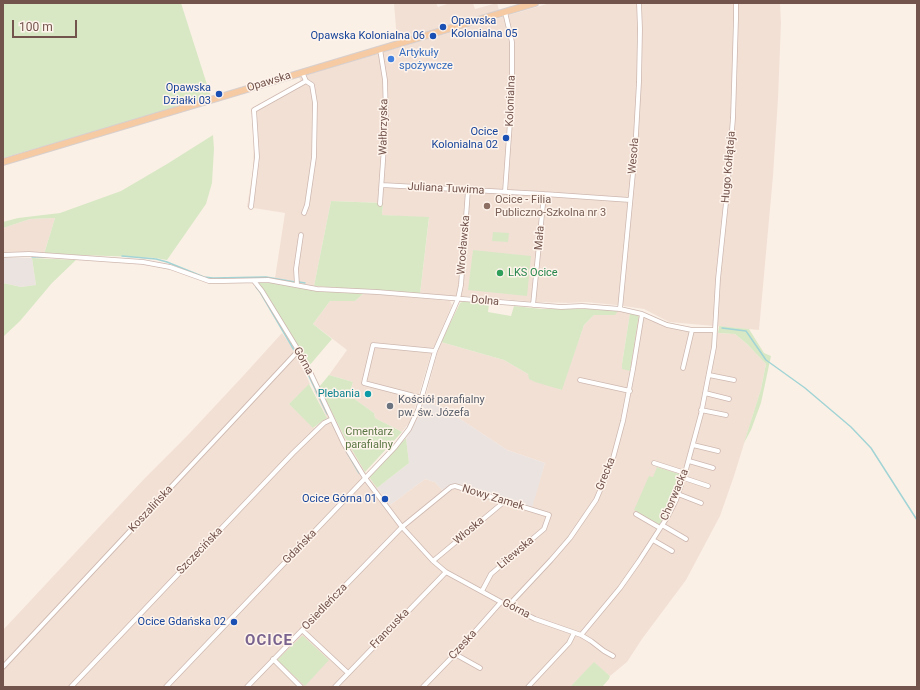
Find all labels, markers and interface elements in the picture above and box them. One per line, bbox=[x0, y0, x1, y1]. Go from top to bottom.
scale bar bbox=[14, 12, 79, 38]
place label: Opawska Kolonialna 05 bbox=[451, 14, 518, 40]
text: 100 m bbox=[19, 20, 53, 34]
marker: Opawska Kolonialna 05 bbox=[438, 22, 448, 32]
place label: Opawska Kolonialna 06 bbox=[311, 29, 425, 43]
marker: Opawska Kolonialna 06 bbox=[428, 31, 438, 41]
place label: Artykuły spożywcze bbox=[399, 46, 453, 72]
marker: Artykuły spożywcze bbox=[386, 54, 396, 64]
street label: Opawska bbox=[245, 69, 293, 95]
street label: Kolonialna bbox=[504, 75, 518, 127]
place label: Opawska Działki 03 bbox=[163, 81, 211, 107]
marker: Opawska Działki 03 bbox=[214, 89, 224, 99]
street label: Wałbrzyska bbox=[377, 99, 391, 155]
place label: Ocice Kolonialna 02 bbox=[431, 125, 498, 151]
street label: Hugo Kołłątaja bbox=[719, 130, 739, 204]
marker: Ocice Kolonialna 02 bbox=[501, 133, 511, 143]
street label: Wesoła bbox=[626, 137, 642, 175]
street label: Juliana Tuwima bbox=[407, 180, 485, 198]
place label: Ocice - Filia Publiczno-Szkolna nr 3 bbox=[495, 193, 606, 219]
marker: Ocice - Filia Publiczno-Szkolna nr 3 bbox=[482, 201, 492, 211]
street label: Wrocławska bbox=[455, 215, 473, 275]
street label: Mała bbox=[532, 225, 548, 251]
place label: LKS Ocice bbox=[508, 266, 558, 280]
marker: LKS Ocice bbox=[495, 268, 505, 278]
street label: Dolna bbox=[470, 293, 500, 309]
street label: Górna bbox=[290, 345, 316, 377]
place label: Plebania bbox=[318, 387, 360, 401]
marker: Plebania bbox=[363, 389, 373, 399]
place label: Kościół parafialny pw. św. Józefa bbox=[398, 393, 485, 419]
marker: Kościół parafialny pw. św. Józefa bbox=[385, 401, 395, 411]
park label: Cmentarz parafialny bbox=[345, 425, 393, 451]
street label: Grecka bbox=[593, 456, 619, 492]
street label: Chorwacka bbox=[658, 467, 692, 523]
street label: Nowy Zamek bbox=[460, 482, 526, 514]
street label: Koszalińska bbox=[126, 483, 176, 535]
place label: Ocice Górna 01 bbox=[302, 492, 377, 506]
marker: Ocice Górna 01 bbox=[380, 494, 390, 504]
street label: Włoska bbox=[451, 514, 487, 548]
street label: Szczecińska bbox=[174, 525, 226, 577]
street label: Gdańska bbox=[280, 527, 320, 567]
street label: Litewska bbox=[495, 534, 537, 572]
street label: Osiedleńcza bbox=[300, 581, 350, 633]
street label: Górna bbox=[500, 596, 532, 622]
street label: Francuska bbox=[368, 606, 412, 652]
place label: Ocice Gdańska 02 bbox=[138, 615, 226, 629]
marker: Ocice Gdańska 02 bbox=[229, 617, 239, 627]
street label: Czeska bbox=[446, 627, 480, 663]
district label: OCICE bbox=[245, 632, 293, 650]

